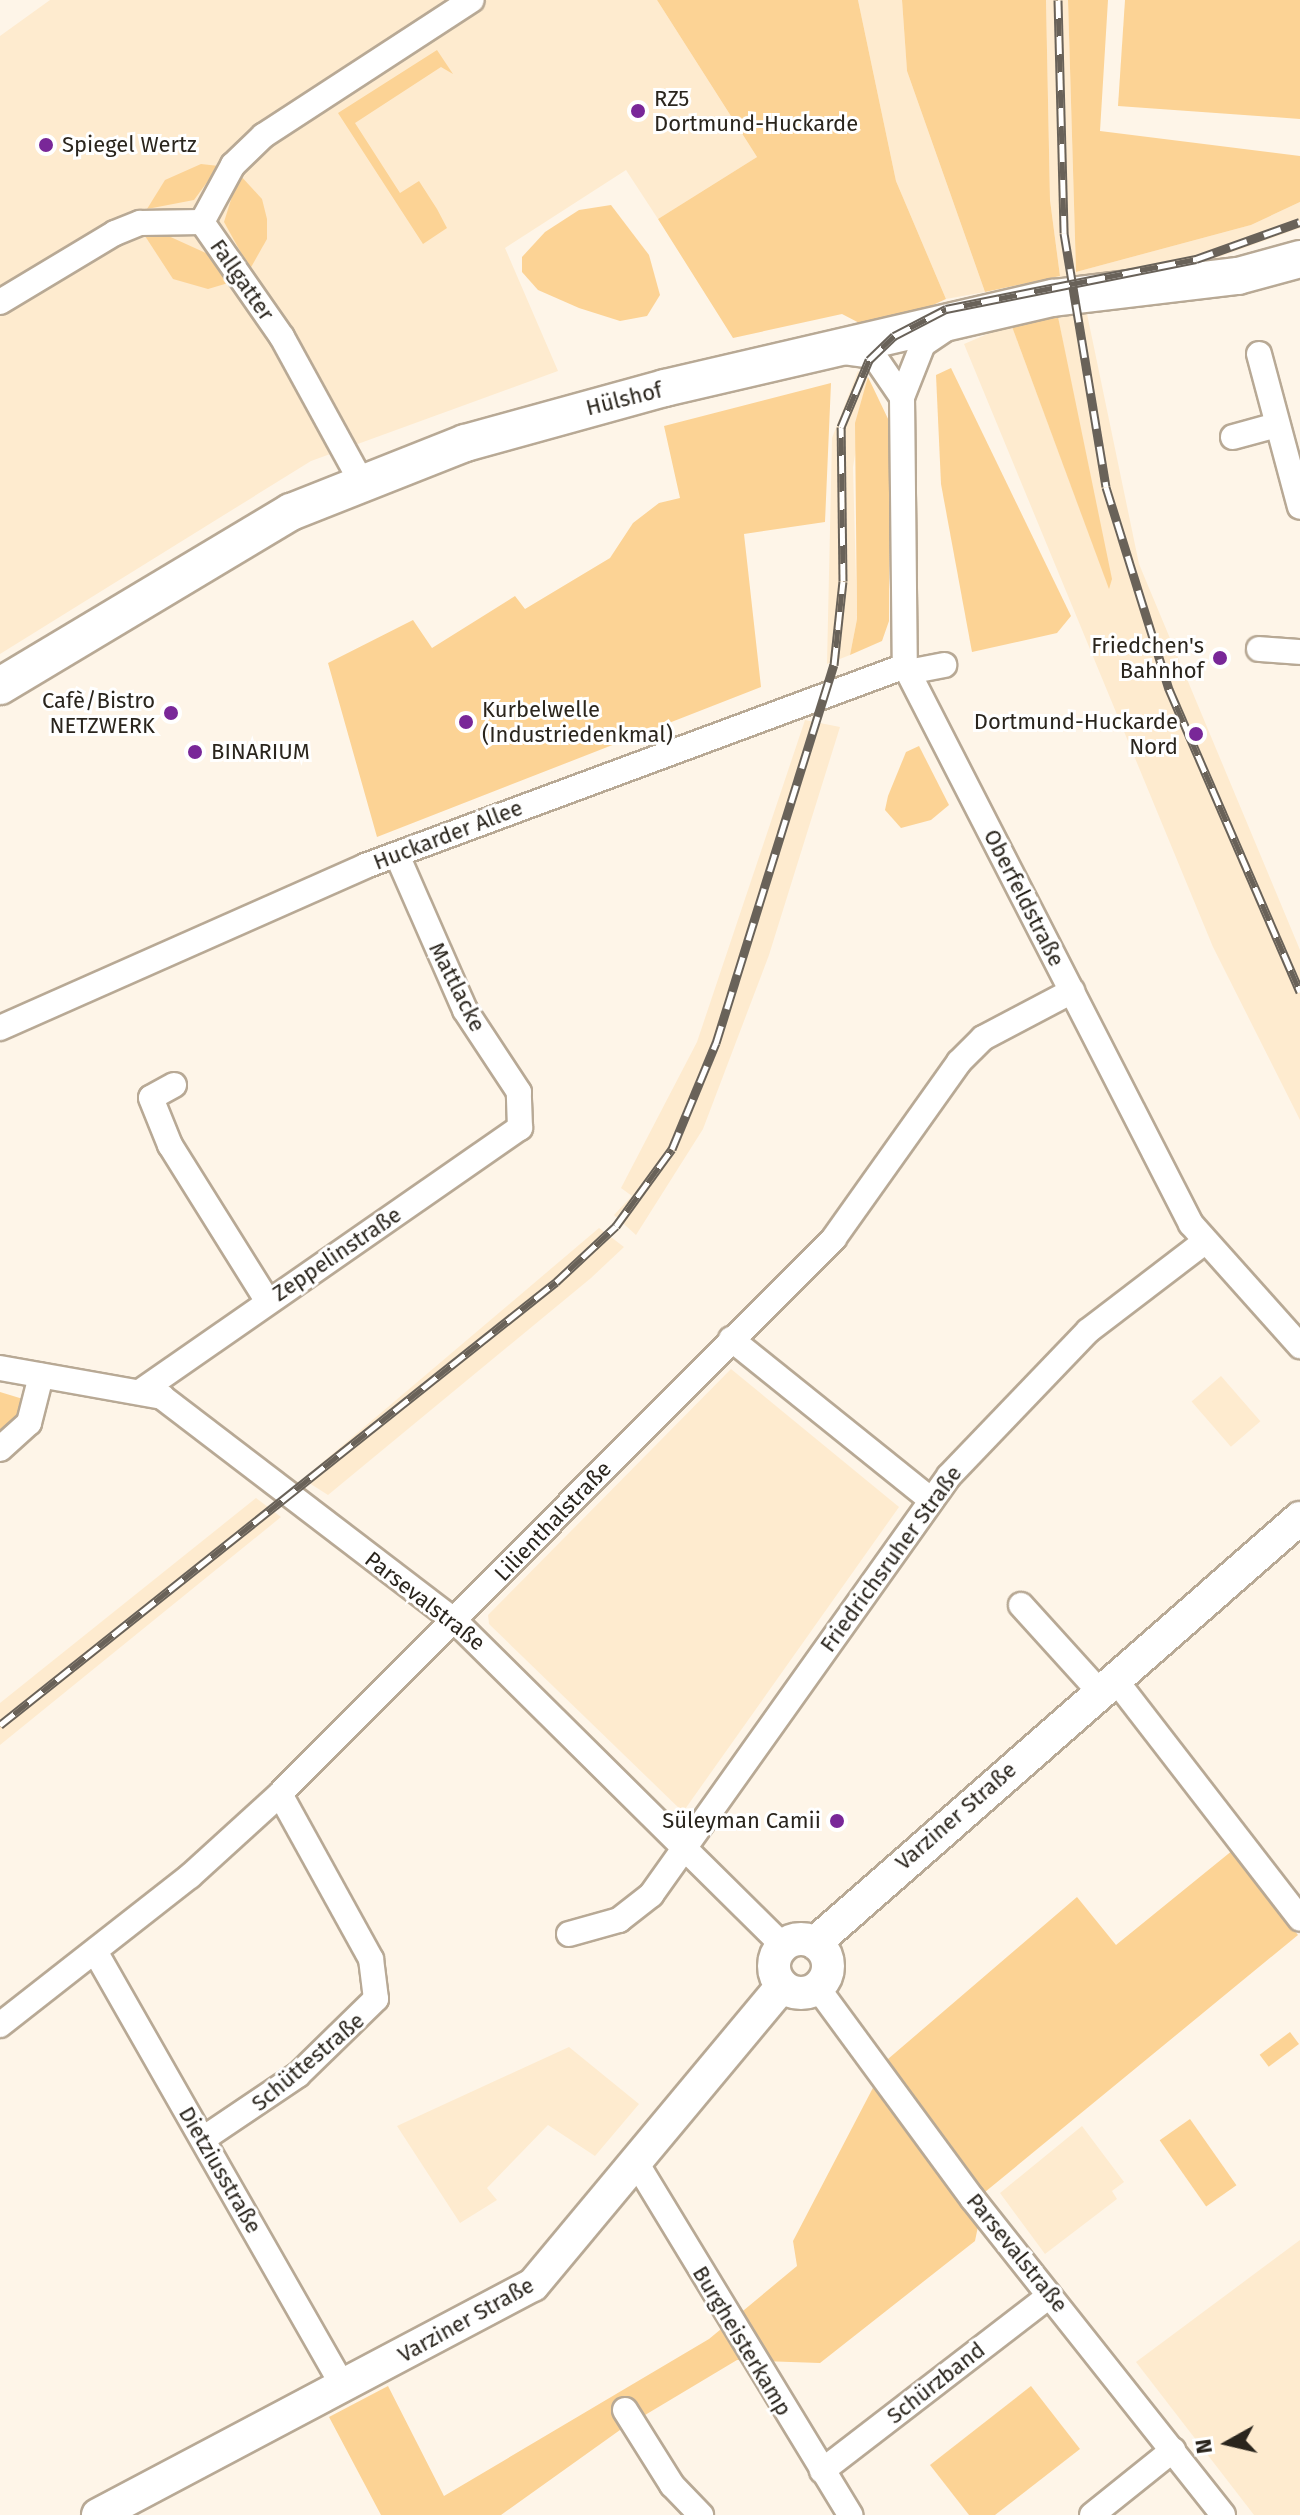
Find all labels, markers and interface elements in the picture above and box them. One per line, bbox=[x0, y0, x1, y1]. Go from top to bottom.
place label: RZ5 Dortmund-Huckarde bbox=[654, 85, 858, 136]
marker: RZ5 Dortmund-Huckarde bbox=[629, 102, 647, 120]
place label: Spiegel Wertz bbox=[62, 132, 197, 158]
marker: Spiegel Wertz bbox=[37, 136, 55, 154]
street label: Fallgatter bbox=[204, 234, 280, 326]
street label: Hülshof bbox=[583, 377, 665, 421]
place label: Friedchen's Bahnhof bbox=[1091, 632, 1204, 684]
marker: Friedchen's Bahnhof bbox=[1211, 649, 1229, 667]
place label: Cafè/Bistro NETZWERK bbox=[42, 687, 155, 738]
place label: Kurbelwelle (Industriedenkmal) bbox=[482, 696, 673, 748]
marker: Cafè/Bistro NETZWERK bbox=[162, 704, 180, 722]
place label: Dortmund-Huckarde Nord bbox=[974, 708, 1178, 760]
marker: Kurbelwelle (Industriedenkmal) bbox=[457, 713, 475, 731]
marker: Dortmund-Huckarde Nord bbox=[1185, 723, 1207, 745]
place label: BINARIUM bbox=[211, 739, 310, 765]
marker: BINARIUM bbox=[186, 743, 204, 761]
street label: Huckarder Allee bbox=[370, 794, 526, 876]
street label: Oberfeldstraße bbox=[978, 825, 1070, 971]
street label: Mattlacke bbox=[423, 938, 491, 1036]
street label: Zeppelinstraße bbox=[268, 1201, 406, 1307]
street label: Lilienthalstraße bbox=[489, 1455, 617, 1587]
street label: Friedrichsruher Straße bbox=[815, 1461, 967, 1657]
street label: Parsevalstraße bbox=[360, 1546, 490, 1656]
street label: Varziner Straße bbox=[890, 1756, 1022, 1876]
place label: Süleyman Camii bbox=[662, 1808, 821, 1834]
marker: Süleyman Camii bbox=[828, 1812, 846, 1830]
street label: Schüttestraße bbox=[246, 2007, 370, 2117]
street label: Dietziusstraße bbox=[173, 2102, 267, 2238]
street label: Parsevalstraße bbox=[961, 2188, 1073, 2318]
street label: Burgheisterkamp bbox=[687, 2261, 797, 2421]
street label: Varziner Straße bbox=[393, 2272, 539, 2368]
street label: Schürzband bbox=[882, 2337, 990, 2429]
north arrow bbox=[1188, 2403, 1268, 2483]
text: N bbox=[1189, 2437, 1218, 2456]

